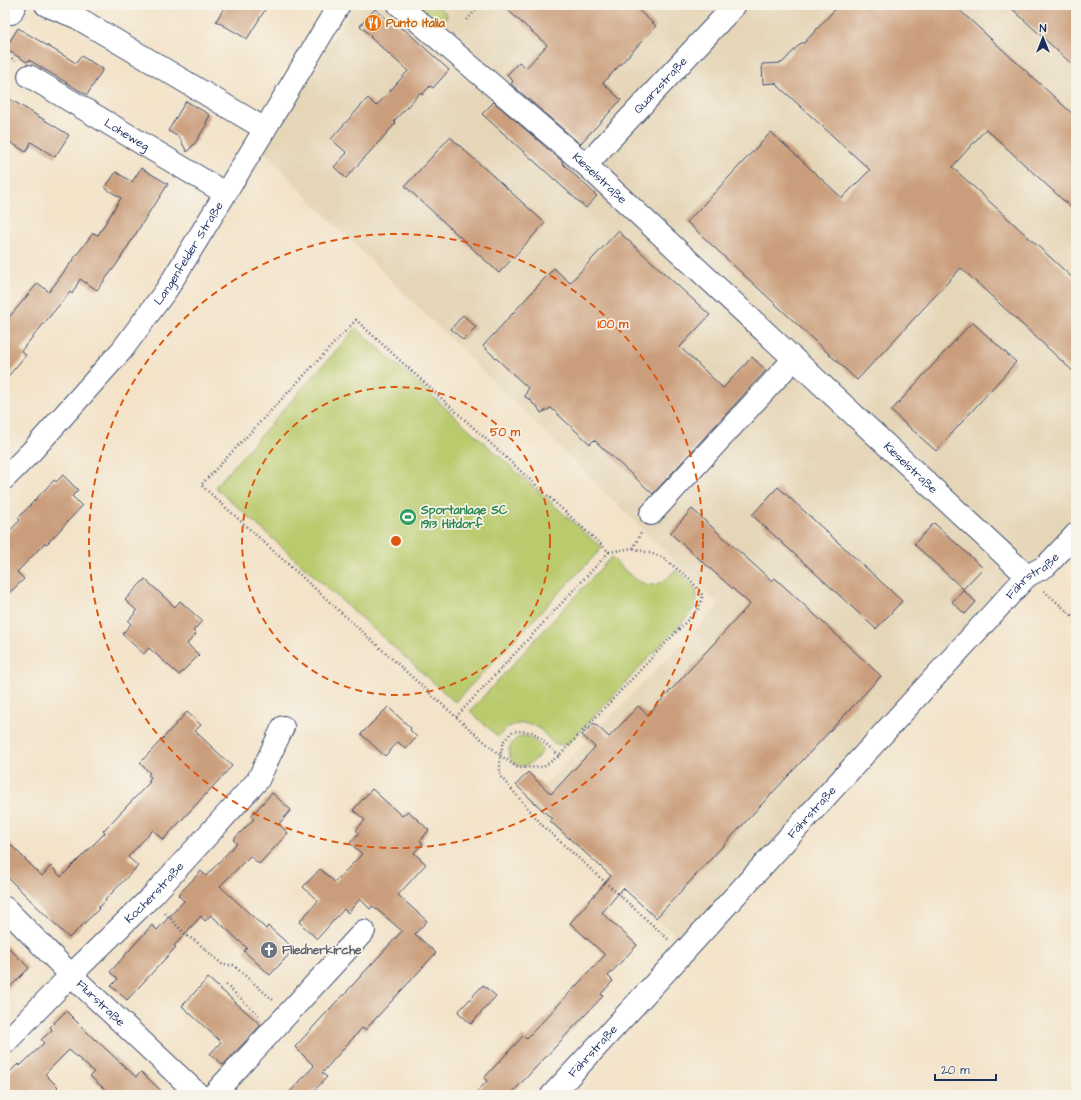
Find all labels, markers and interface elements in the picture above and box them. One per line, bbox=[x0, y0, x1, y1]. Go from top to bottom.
restaurant icon: Punto Italia bbox=[363, 13, 383, 33]
place label: Punto Italia bbox=[386, 15, 446, 32]
north arrow bbox=[1023, 18, 1063, 58]
text: N bbox=[1040, 21, 1047, 36]
street label: Quarzstraße bbox=[630, 53, 691, 117]
street label: Loheweg bbox=[101, 114, 153, 155]
street label: Kieselstraße bbox=[569, 149, 631, 208]
street label: Langenfelder Straße bbox=[150, 198, 227, 308]
text: 100 m bbox=[598, 316, 629, 333]
text: 50 m bbox=[490, 424, 521, 441]
street label: Kieselstraße bbox=[880, 438, 942, 498]
place label: Sportanlage SC 1913 Hitdorf bbox=[420, 502, 508, 533]
sports icon: Sportanlage SC 1913 Hitdorf bbox=[398, 507, 418, 527]
centre of rings bbox=[389, 534, 403, 548]
street label: Fährstraße bbox=[1002, 548, 1063, 603]
street label: Fährstraße bbox=[783, 782, 840, 842]
street label: Kocherstraße bbox=[121, 858, 188, 927]
church icon: Fliednerkirche bbox=[259, 940, 279, 960]
place label: Fliednerkirche bbox=[282, 942, 362, 959]
street label: Flurstraße bbox=[73, 976, 130, 1031]
street label: Fährstraße bbox=[564, 1021, 622, 1081]
scale bar bbox=[935, 1056, 996, 1082]
text: 20 m bbox=[941, 1062, 970, 1079]

